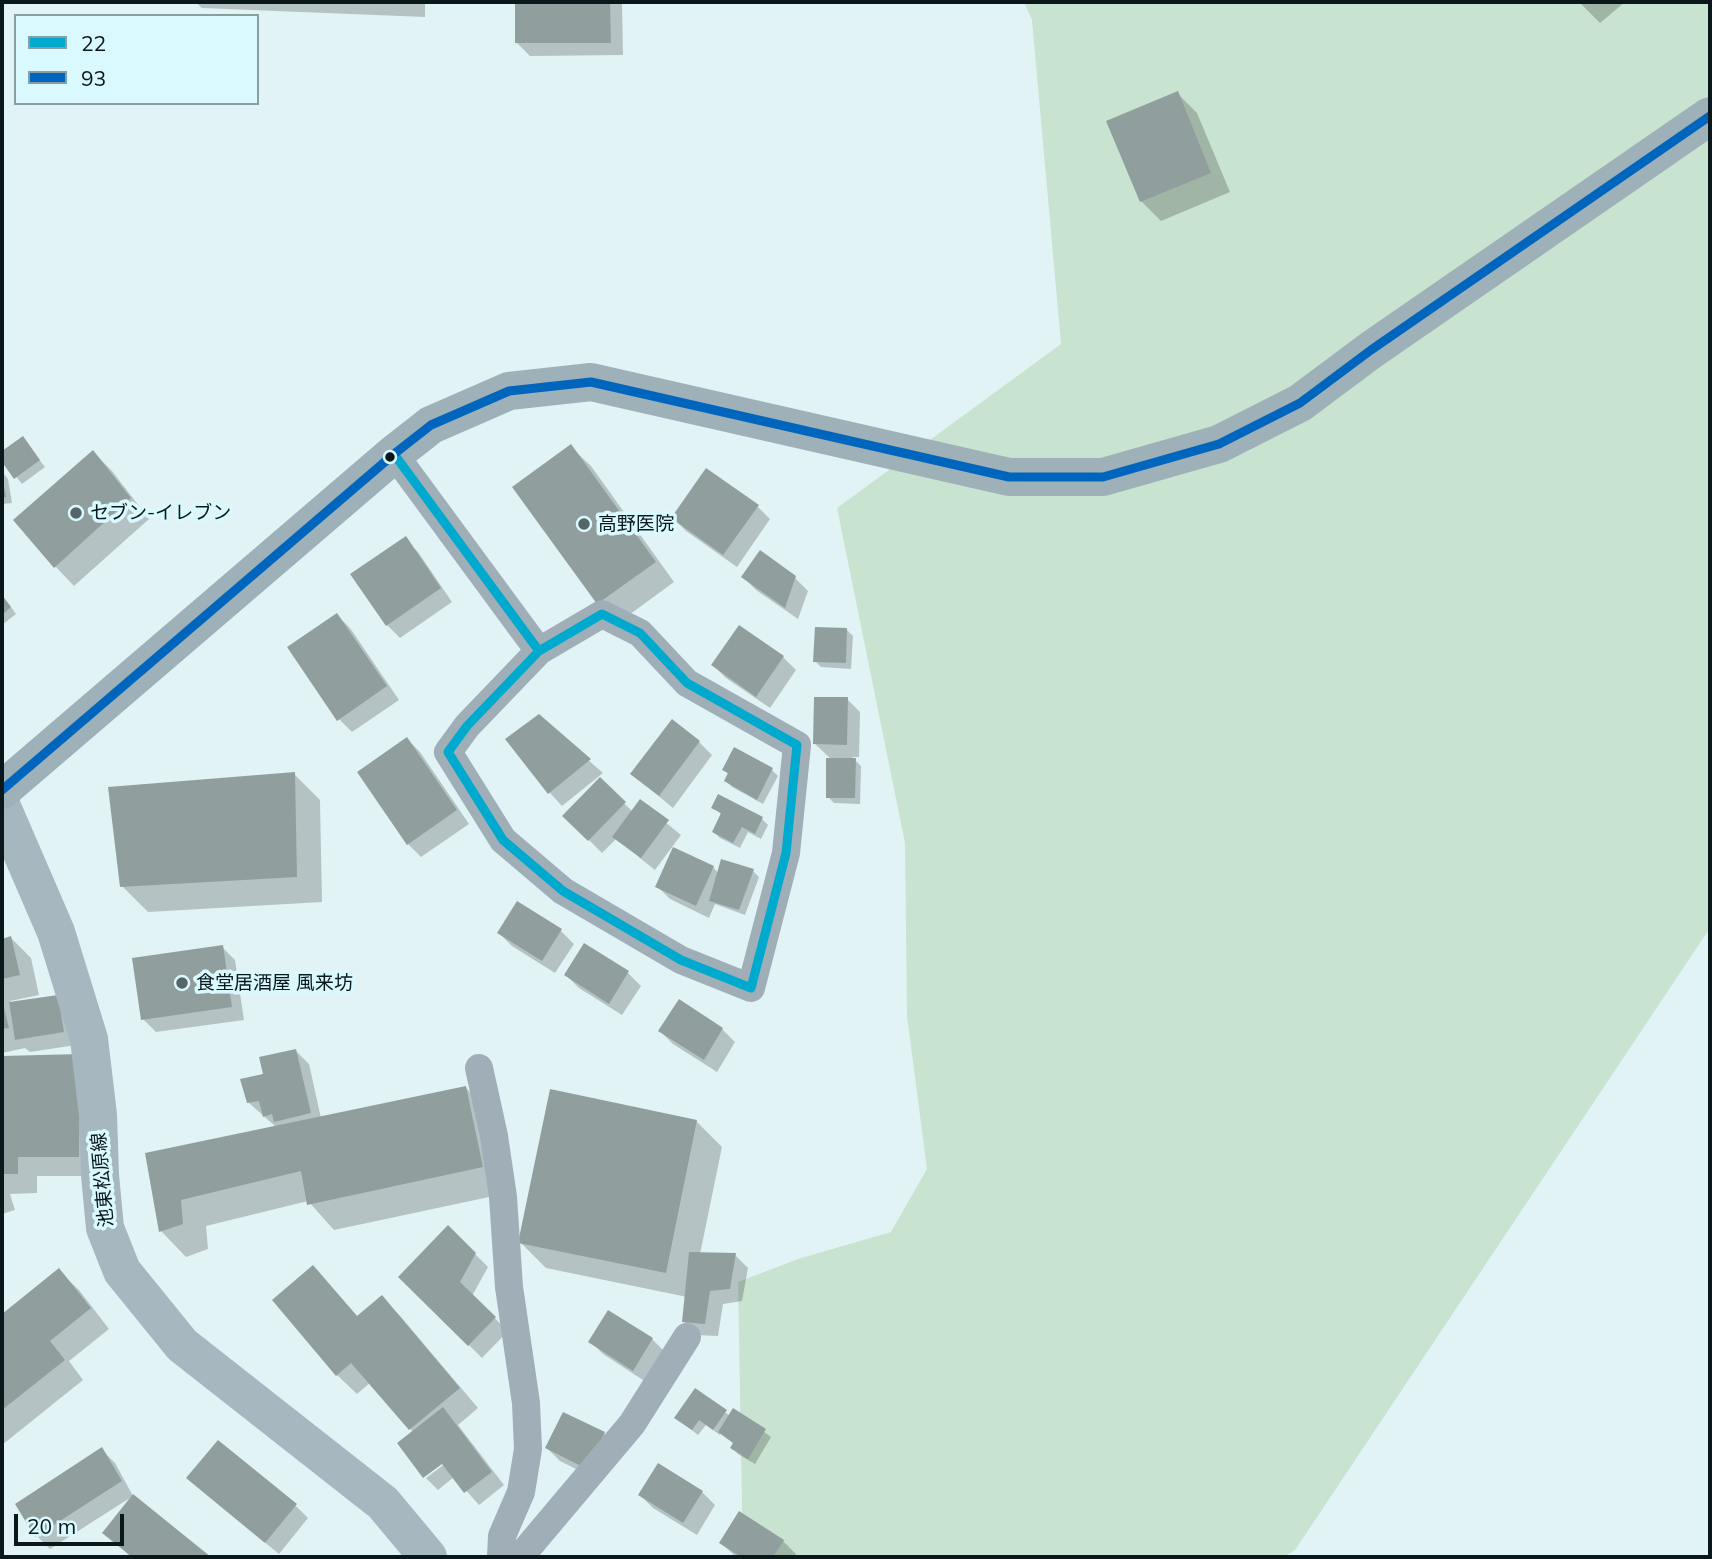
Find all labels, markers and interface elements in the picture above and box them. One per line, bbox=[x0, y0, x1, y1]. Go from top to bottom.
legend bbox=[14, 14, 259, 105]
text: 22 bbox=[81, 30, 106, 56]
text: 93 bbox=[81, 65, 106, 91]
unlabelled marker bbox=[383, 450, 397, 464]
place label: セブン-イレブン bbox=[90, 502, 231, 524]
marker: セブン-イレブン bbox=[68, 505, 84, 521]
place label: 高野医院 bbox=[598, 513, 674, 535]
marker: 高野医院 bbox=[576, 516, 592, 532]
place label: 食堂居酒屋 風来坊 bbox=[196, 972, 353, 994]
marker: 食堂居酒屋 風来坊 bbox=[174, 975, 190, 991]
street label: 池東松原線 bbox=[88, 1132, 118, 1228]
scale bar bbox=[18, 1500, 128, 1544]
text: 20 m bbox=[27, 1513, 76, 1539]

